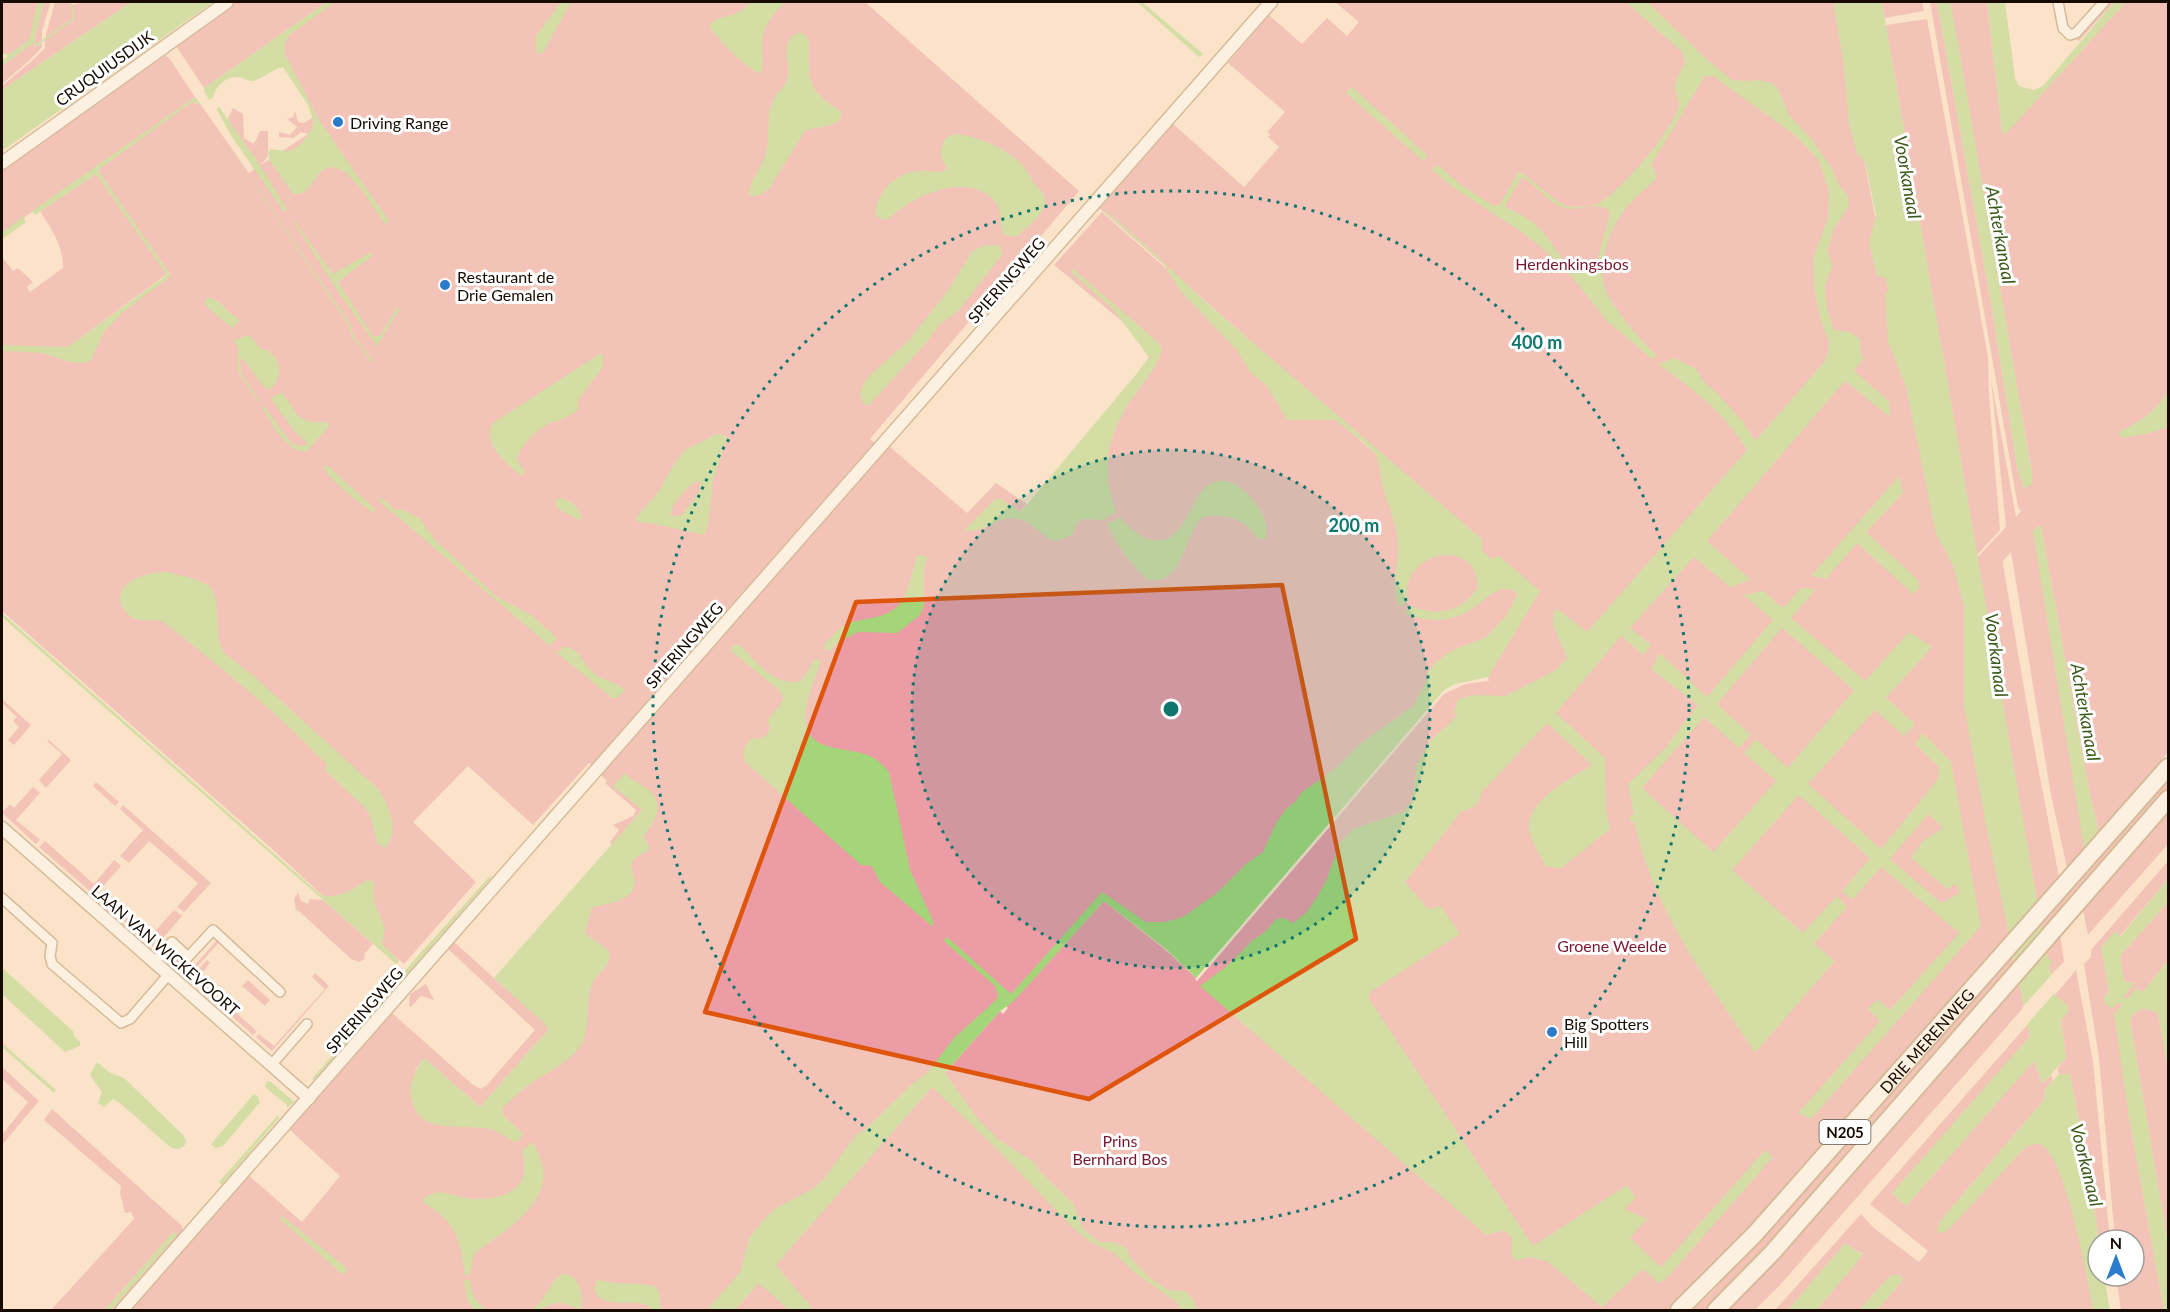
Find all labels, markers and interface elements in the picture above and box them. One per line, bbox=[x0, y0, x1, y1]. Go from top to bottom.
street label: CRUQUIUSDIJK bbox=[52, 26, 157, 110]
place label: Driving Range bbox=[350, 113, 449, 132]
marker: Driving Range bbox=[331, 115, 345, 129]
water label: Voorkanaal bbox=[1890, 134, 1926, 220]
water label: Achterkanaal bbox=[1981, 183, 2020, 286]
street label: SPIERINGWEG bbox=[964, 233, 1048, 327]
park label: Herdenkingsbos bbox=[1515, 254, 1629, 273]
place label: Restaurant de Drie Gemalen bbox=[457, 267, 554, 304]
marker: Restaurant de Drie Gemalen bbox=[438, 278, 452, 292]
text: 400 m bbox=[1512, 331, 1562, 353]
text: 200 m bbox=[1329, 514, 1379, 536]
street label: SPIERINGWEG bbox=[642, 598, 726, 692]
water label: Voorkanaal bbox=[1981, 612, 2013, 698]
water label: Achterkanaal bbox=[2066, 660, 2105, 763]
centre of rings bbox=[1161, 699, 1181, 719]
street label: LAAN VAN WICKEVOORT bbox=[88, 881, 244, 1020]
park label: Groene Weelde bbox=[1557, 936, 1667, 955]
street label: SPIERINGWEG bbox=[322, 963, 406, 1057]
street label: DRIE MERENWEG bbox=[1875, 984, 1977, 1096]
place label: Big Spotters Hill bbox=[1564, 1014, 1649, 1051]
marker: Big Spotters Hill bbox=[1545, 1025, 1559, 1039]
road number: N205 bbox=[1820, 1120, 1870, 1144]
water label: Voorkanaal bbox=[2066, 1121, 2108, 1209]
park label: Prins Bernhard Bos bbox=[1072, 1131, 1168, 1168]
north arrow bbox=[2086, 1228, 2146, 1288]
text: N bbox=[2110, 1233, 2122, 1252]

